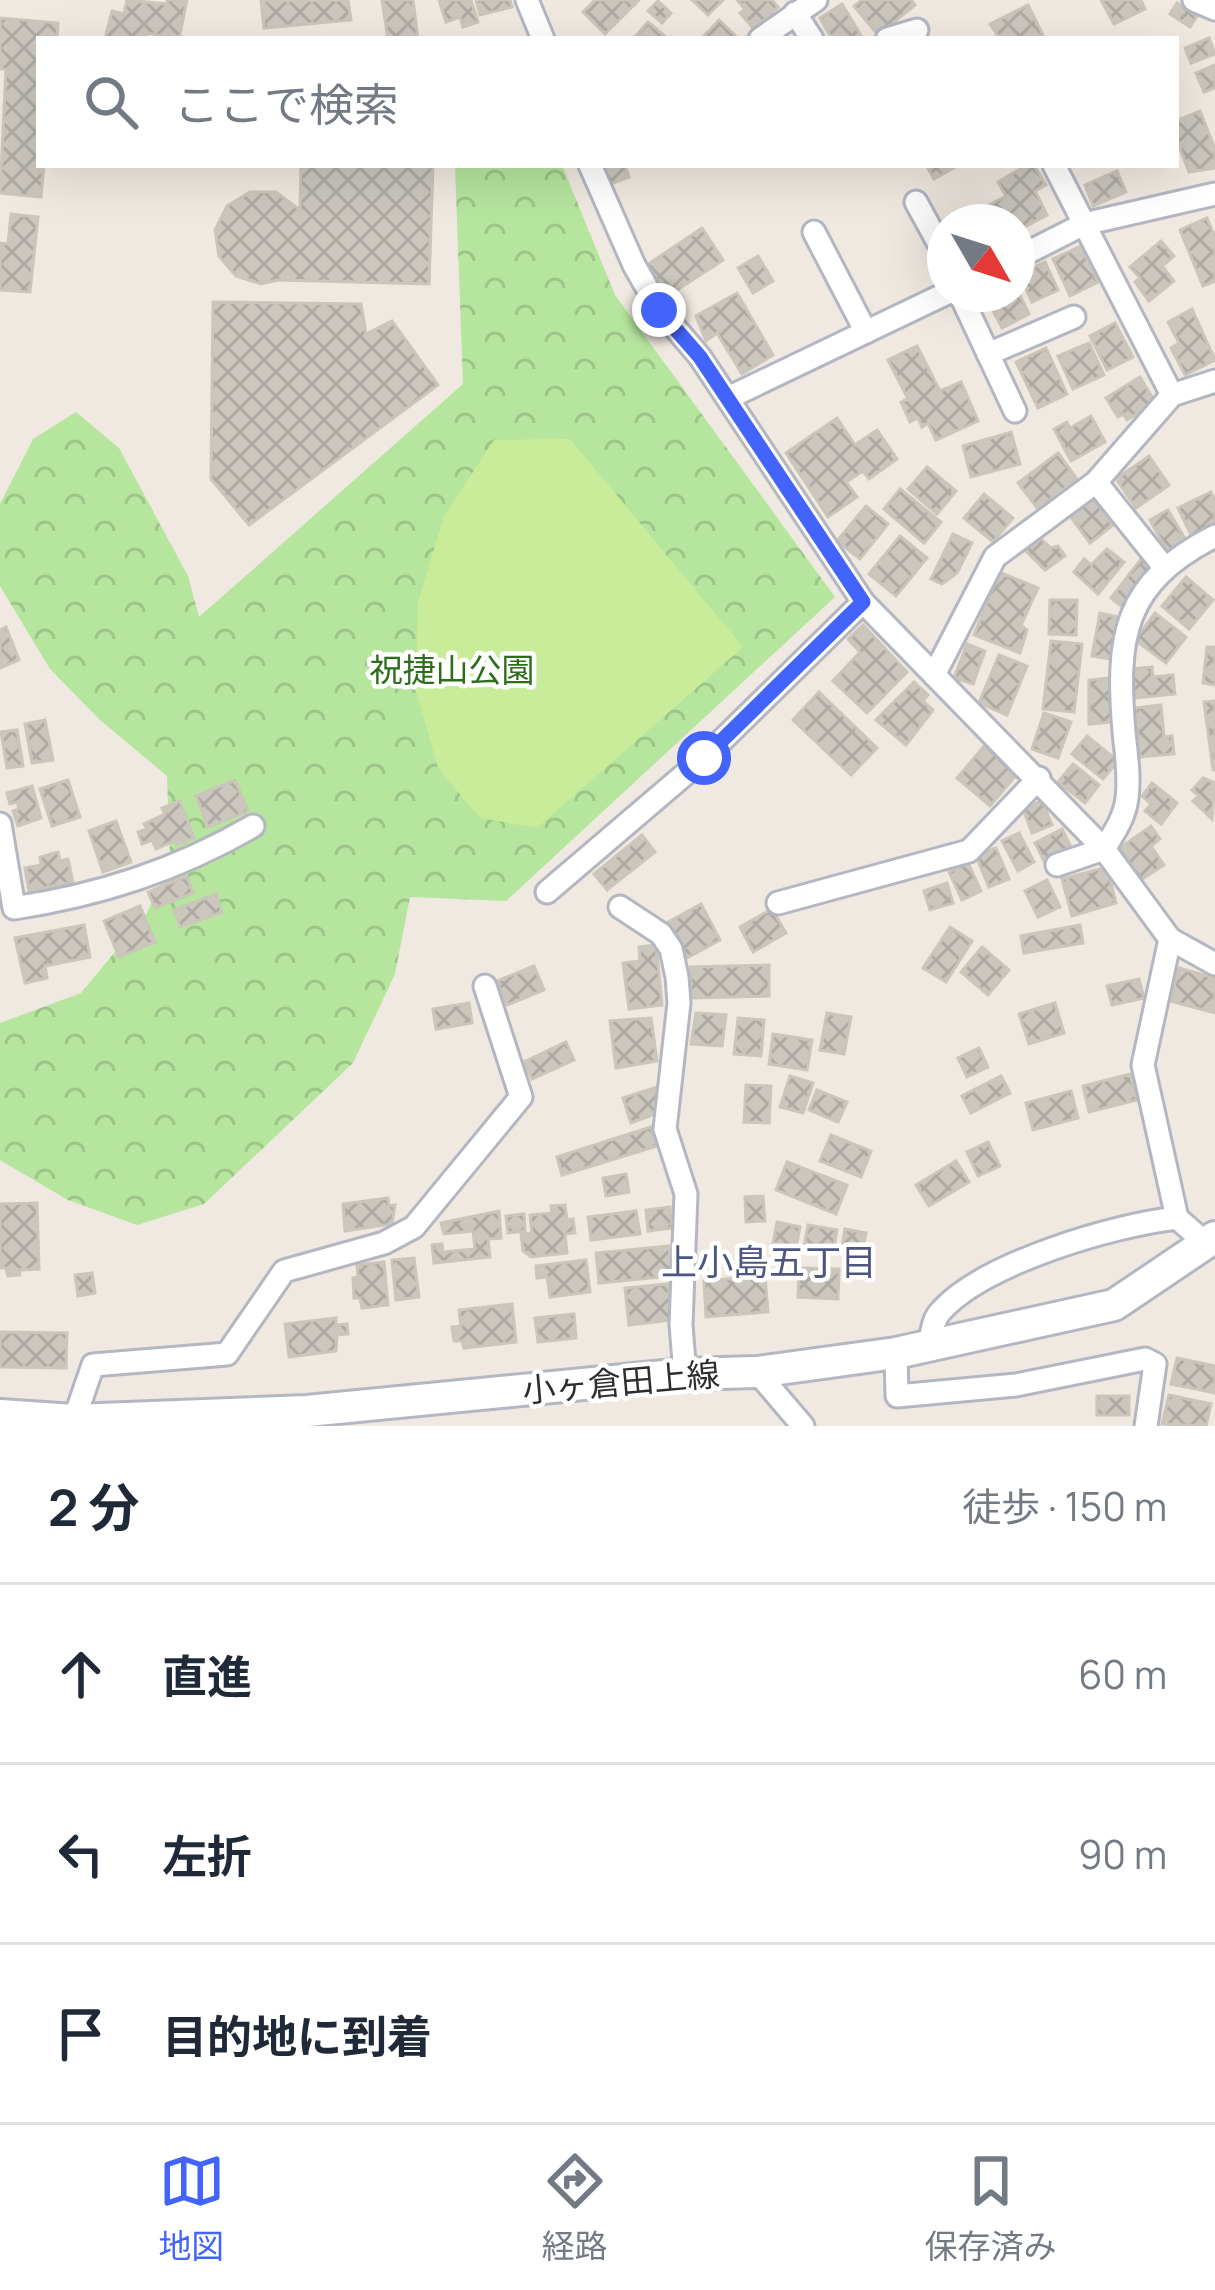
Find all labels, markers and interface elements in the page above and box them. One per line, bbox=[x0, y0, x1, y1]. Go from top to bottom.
search box bbox=[36, 36, 1179, 168]
icon: search bbox=[78, 69, 144, 135]
text: ここで検索 bbox=[174, 73, 399, 135]
north arrow bbox=[927, 204, 1035, 312]
route end bbox=[632, 283, 686, 337]
park label: 祝捷山公園 bbox=[370, 647, 535, 692]
route start bbox=[677, 731, 731, 785]
district label: 上小島五丁目 bbox=[661, 1237, 877, 1286]
street label: 小ヶ倉田上線 bbox=[520, 1350, 722, 1413]
text: 2 分 bbox=[48, 1472, 140, 1541]
text: 徒歩 · 150 m bbox=[962, 1479, 1167, 1533]
icon: ahead bbox=[48, 1641, 114, 1707]
text: 直進 bbox=[162, 1645, 252, 1707]
text: 60 m bbox=[1078, 1647, 1167, 1701]
icon: left bbox=[48, 1821, 114, 1887]
text: 左折 bbox=[162, 1825, 252, 1887]
text: 90 m bbox=[1078, 1827, 1167, 1881]
icon: arrive bbox=[48, 2001, 114, 2067]
text: 目的地に到着 bbox=[162, 2005, 432, 2067]
tab: 地図 bbox=[159, 2148, 225, 2268]
tab: 経路 bbox=[542, 2148, 608, 2268]
tab: 保存済み bbox=[925, 2148, 1057, 2268]

